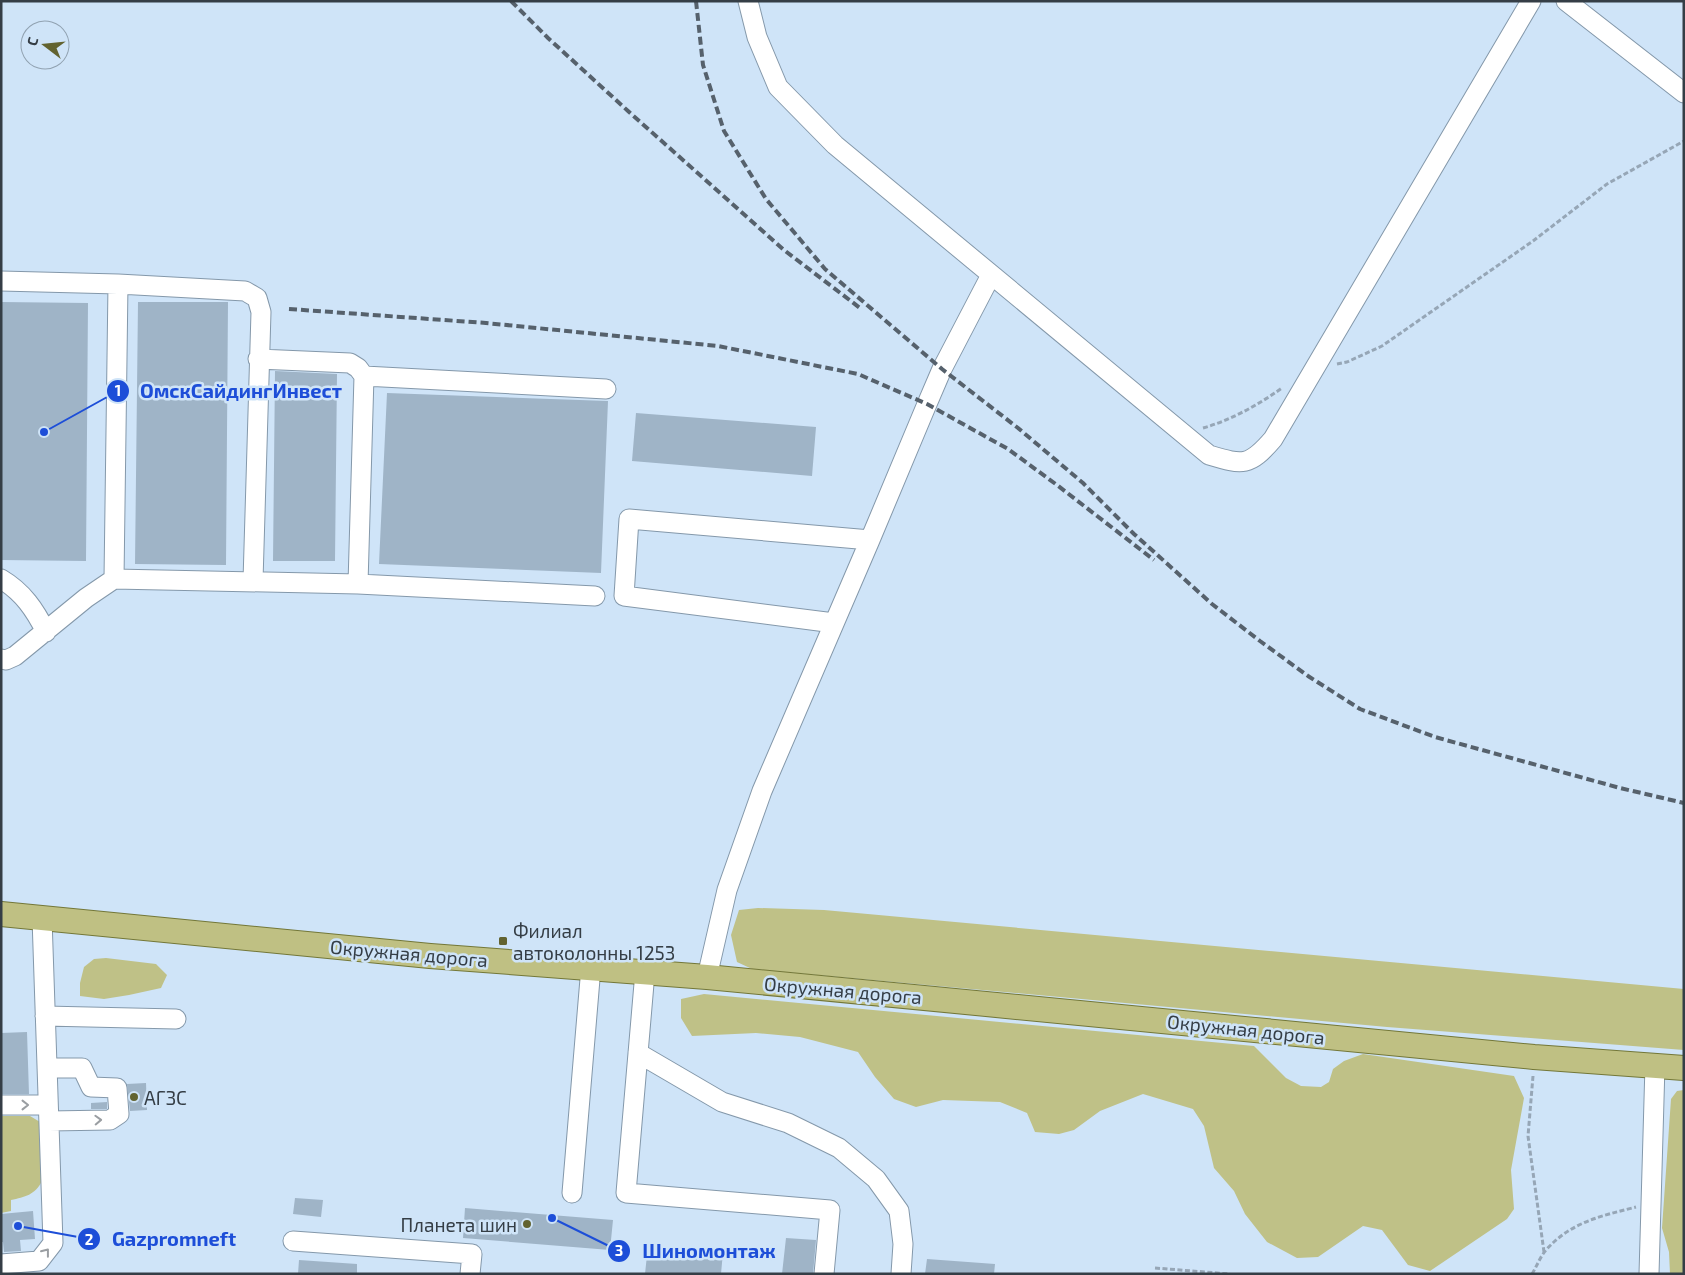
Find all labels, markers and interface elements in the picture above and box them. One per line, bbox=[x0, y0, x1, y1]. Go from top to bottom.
north arrow bbox=[20, 20, 70, 70]
text: С bbox=[23, 35, 41, 48]
callout: ОмскСайдингИнвест bbox=[105, 374, 353, 409]
text: ОмскСайдингИнвест bbox=[140, 378, 342, 402]
text: 1 bbox=[115, 381, 121, 399]
place label: Филиал автоколонны 1253 bbox=[513, 919, 675, 964]
street label: Окружная дорога bbox=[329, 935, 489, 972]
marker: Филиал автоколонны 1253 bbox=[497, 935, 509, 947]
street label: Окружная дорога bbox=[763, 972, 923, 1009]
street label: Окружная дорога bbox=[1166, 1009, 1326, 1050]
place label: АГЗС bbox=[144, 1086, 187, 1109]
marker: АГЗС bbox=[128, 1091, 140, 1103]
one-way arrow bbox=[22, 1100, 29, 1110]
one-way arrow bbox=[94, 1115, 102, 1125]
place label: Планета шин bbox=[401, 1213, 517, 1236]
marker: Планета шин bbox=[521, 1218, 533, 1230]
callout: Gazpromneft bbox=[77, 1222, 246, 1257]
text: Gazpromneft bbox=[112, 1226, 236, 1250]
text: 2 bbox=[85, 1230, 94, 1248]
callout: Шиномонтаж bbox=[607, 1233, 785, 1268]
text: Шиномонтаж bbox=[642, 1238, 776, 1262]
text: 3 bbox=[615, 1241, 623, 1259]
one-way arrow bbox=[40, 1249, 48, 1258]

